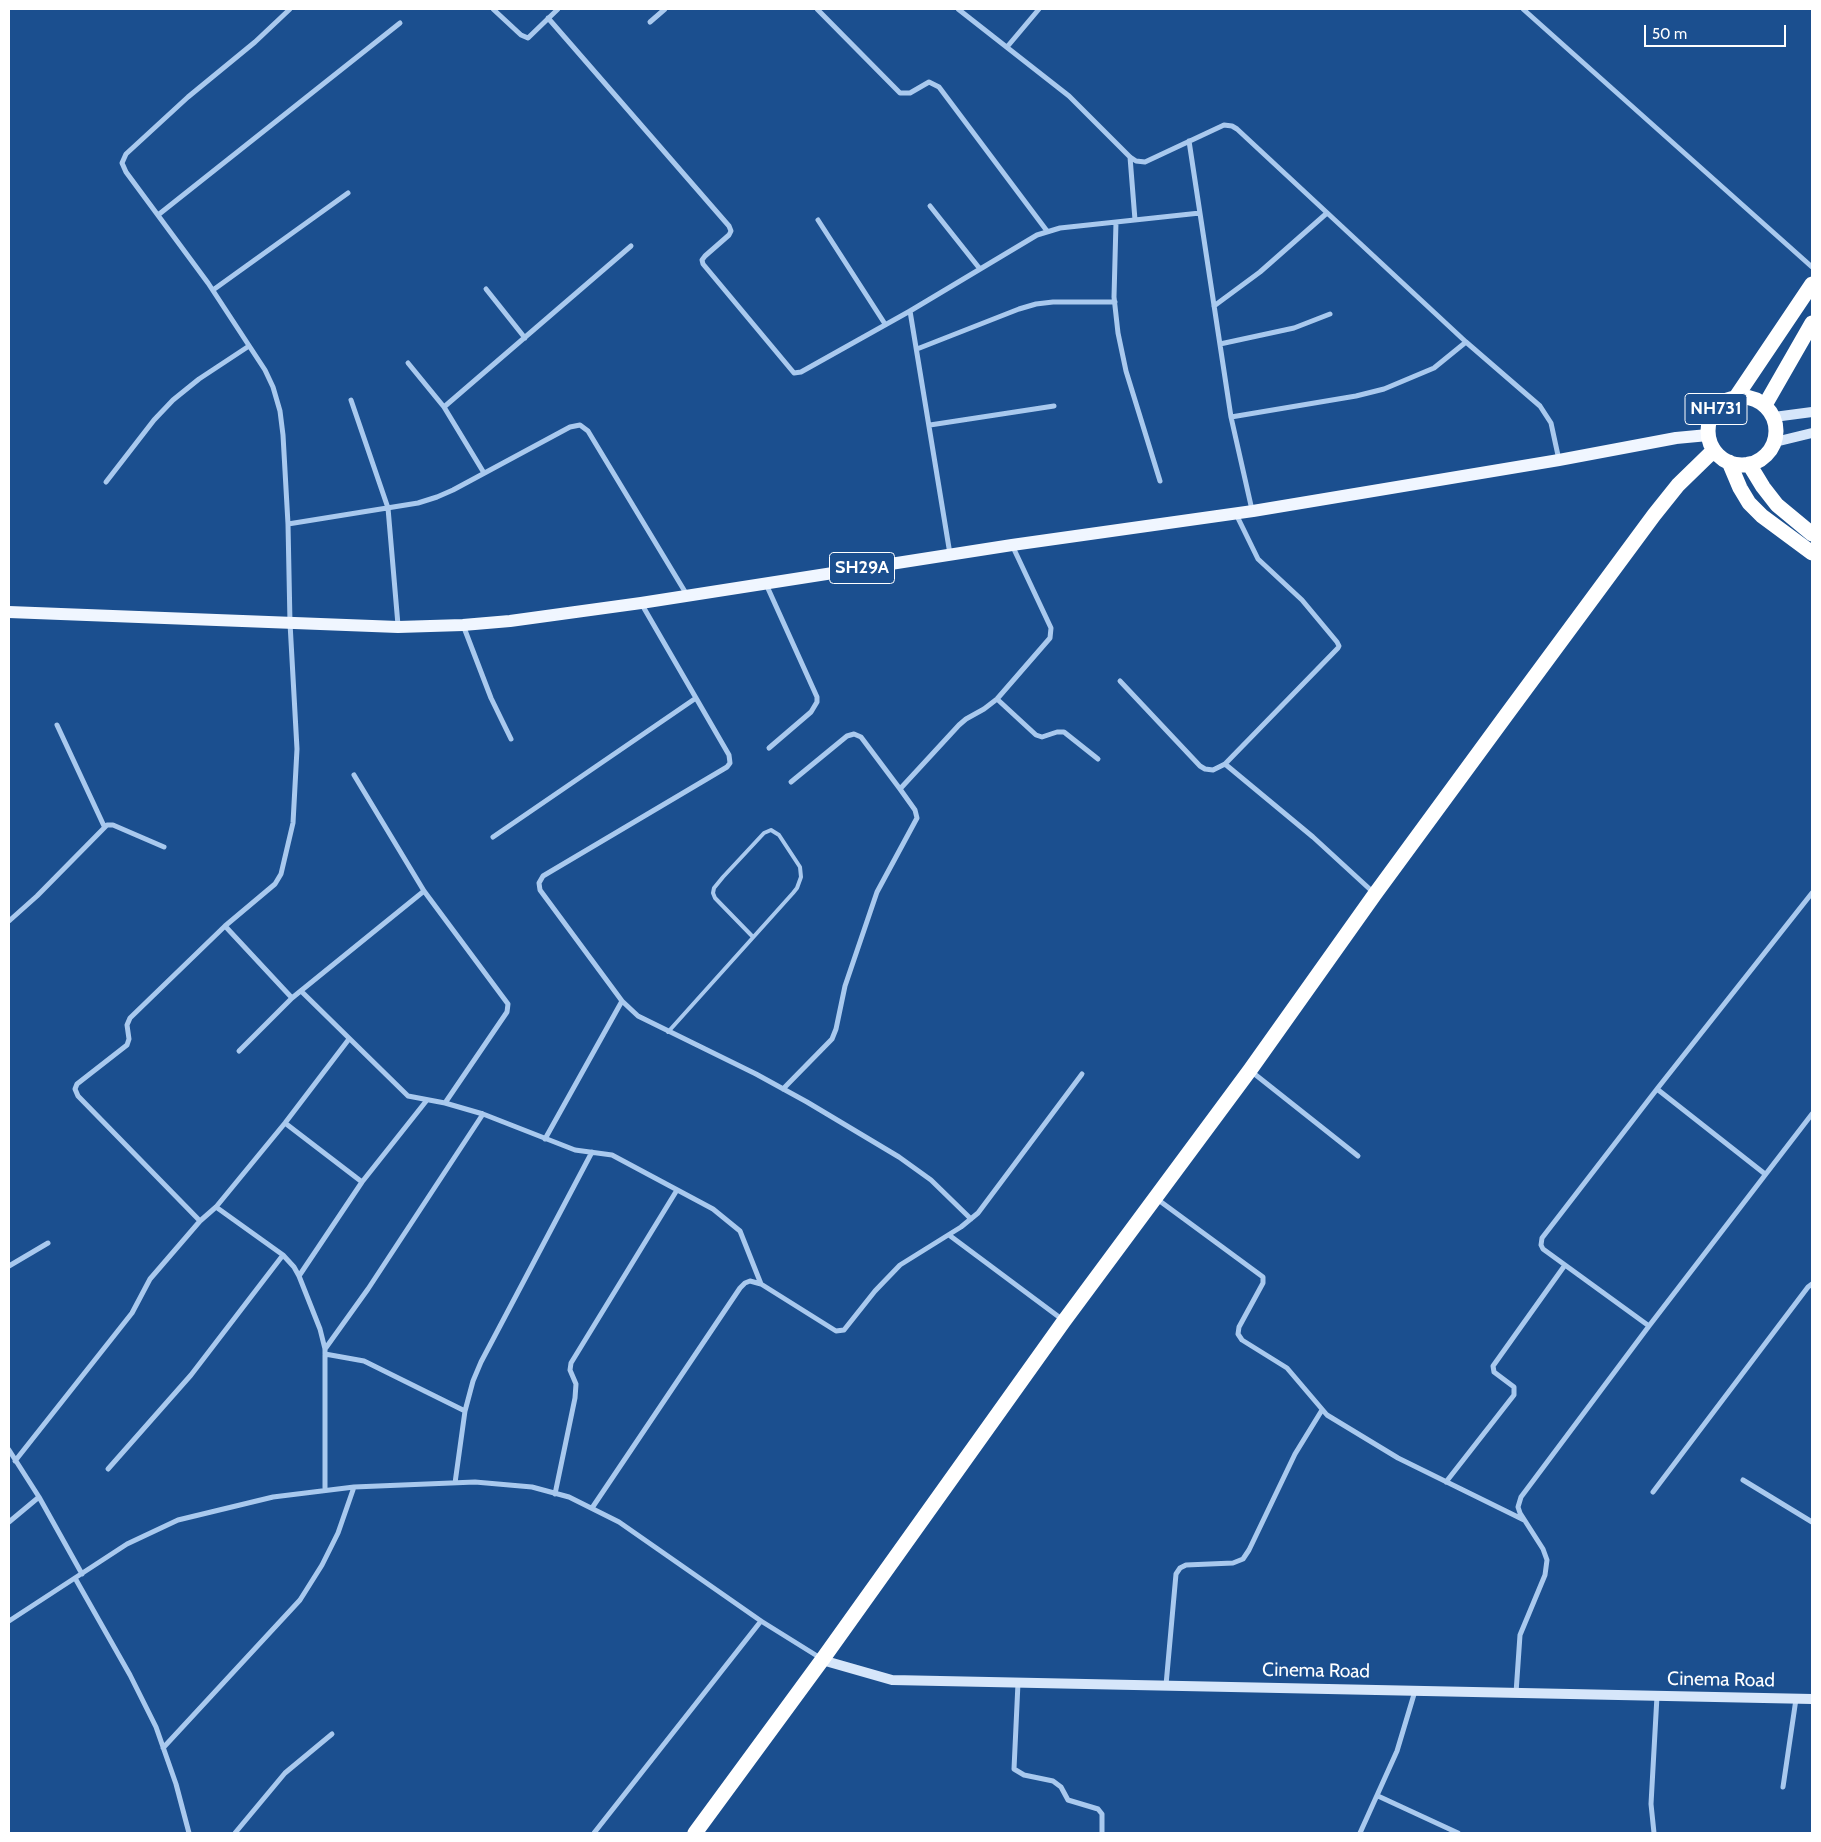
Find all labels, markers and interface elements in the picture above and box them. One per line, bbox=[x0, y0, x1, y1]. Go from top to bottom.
scale bar bbox=[1646, 15, 1788, 47]
text: 50 m bbox=[1652, 25, 1687, 43]
road number: NH731 bbox=[1685, 394, 1747, 424]
road number: SH29A bbox=[830, 552, 894, 584]
street label: Cinema Road bbox=[1262, 1659, 1370, 1683]
street label: Cinema Road bbox=[1667, 1668, 1775, 1692]

